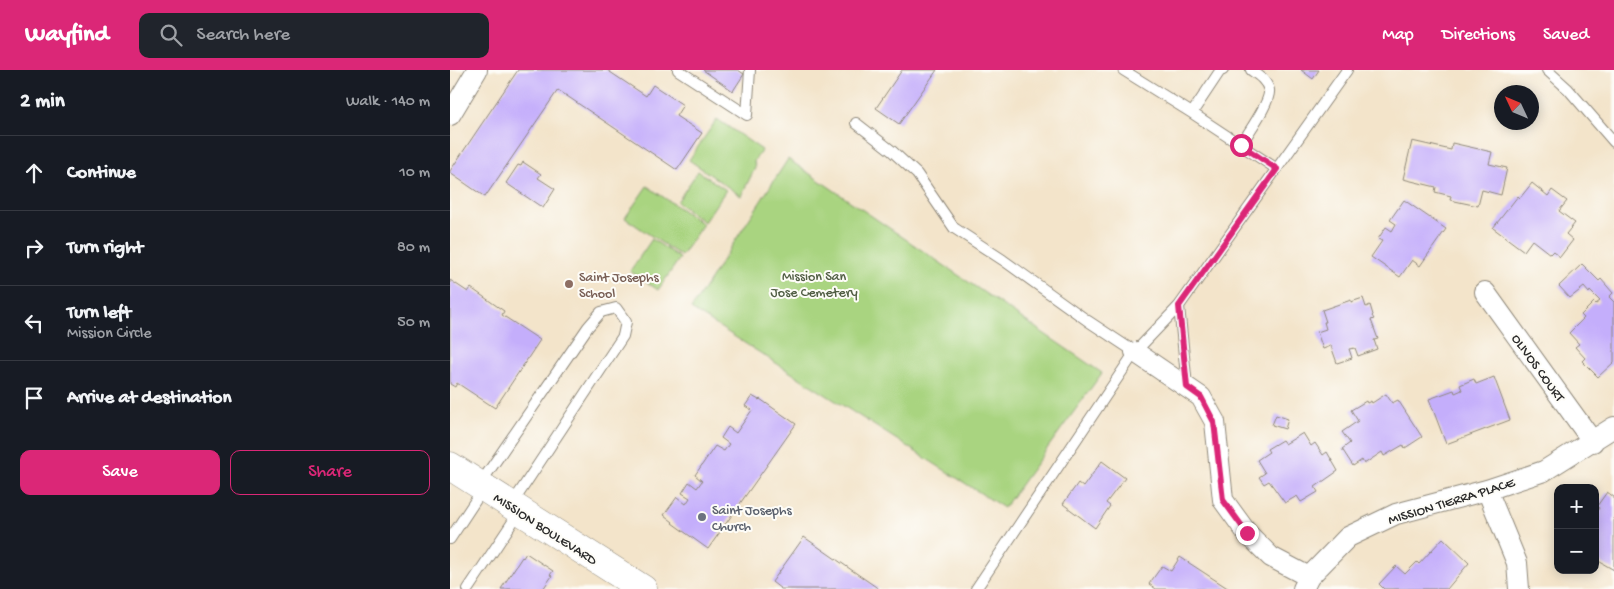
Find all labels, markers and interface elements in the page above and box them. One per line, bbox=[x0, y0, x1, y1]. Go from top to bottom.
search box bbox=[139, 13, 489, 58]
text: Wayfind bbox=[25, 21, 109, 50]
icon: search bbox=[157, 21, 185, 49]
text: Search here bbox=[197, 24, 290, 47]
text: Map bbox=[1382, 25, 1414, 46]
text: Directions bbox=[1442, 25, 1515, 46]
text: Saved bbox=[1543, 25, 1589, 46]
north arrow bbox=[1494, 85, 1539, 130]
text: 2 min bbox=[20, 90, 65, 115]
text: Walk · 140 m bbox=[346, 93, 430, 112]
route start bbox=[1230, 134, 1253, 157]
icon: ahead bbox=[20, 159, 48, 187]
text: Continue bbox=[67, 162, 136, 185]
text: 10 m bbox=[399, 164, 430, 183]
icon: right bbox=[20, 234, 48, 262]
text: Turn right bbox=[67, 237, 143, 260]
text: 80 m bbox=[397, 239, 430, 258]
park label: Mission San Jose Cemetery bbox=[770, 269, 858, 302]
place label: Saint Josephs School bbox=[579, 270, 659, 303]
marker: Saint Josephs School bbox=[563, 278, 575, 290]
text: Turn left bbox=[67, 302, 131, 325]
icon: left bbox=[20, 309, 48, 337]
text: 50 m bbox=[397, 314, 430, 333]
text: Mission Circle bbox=[67, 325, 152, 344]
street label: OLIVOS COURT bbox=[1507, 331, 1568, 406]
icon: arrive bbox=[20, 384, 48, 412]
text: Arrive at destination bbox=[67, 387, 231, 410]
button: Save bbox=[20, 450, 220, 495]
button: Share bbox=[230, 450, 430, 495]
street label: MISSION TIERRA PLACE bbox=[1386, 475, 1518, 530]
map controls bbox=[1554, 484, 1599, 574]
button: + bbox=[1554, 484, 1599, 529]
street label: MISSION BOULEVARD bbox=[490, 490, 600, 570]
place label: Saint Josephs Church bbox=[712, 503, 792, 536]
marker: Saint Josephs Church bbox=[696, 511, 708, 523]
route end bbox=[1236, 522, 1259, 545]
button: − bbox=[1554, 529, 1599, 574]

